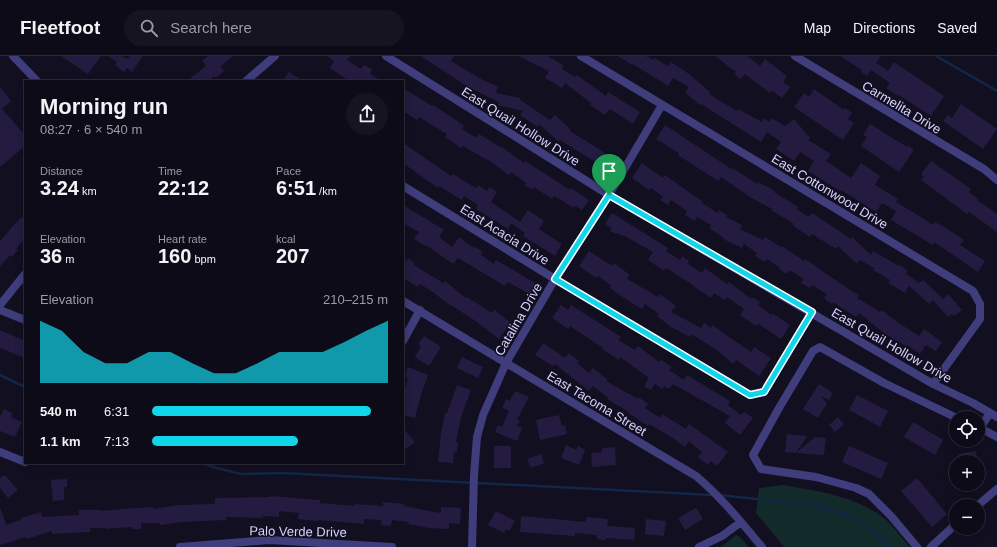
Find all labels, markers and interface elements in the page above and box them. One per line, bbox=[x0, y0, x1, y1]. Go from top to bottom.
search box bbox=[124, 10, 404, 46]
text: Fleetfoot bbox=[20, 17, 100, 38]
icon: search bbox=[138, 17, 160, 39]
text: Search here bbox=[170, 19, 252, 36]
text: Map bbox=[804, 20, 831, 36]
text: Directions bbox=[853, 20, 915, 36]
text: Saved bbox=[937, 20, 977, 36]
street label: Carmelita Drive bbox=[859, 78, 944, 137]
street label: East Quail Hollow Drive bbox=[459, 84, 583, 169]
button: share bbox=[346, 93, 388, 135]
text: Morning run bbox=[40, 94, 168, 119]
text: 08:27 · 6 × 540 m bbox=[40, 122, 142, 137]
street label: East Cottonwood Drive bbox=[769, 151, 891, 232]
pin bbox=[592, 154, 626, 195]
icon: arrive bbox=[598, 160, 620, 182]
text: Distance bbox=[40, 165, 83, 177]
text: Time bbox=[158, 165, 182, 177]
text: Pace bbox=[276, 165, 301, 177]
text: 3.24 bbox=[40, 177, 79, 199]
text: 22:12 bbox=[158, 177, 209, 199]
text: 6:51 bbox=[276, 177, 316, 199]
text: km bbox=[79, 185, 97, 197]
text: /km bbox=[316, 185, 337, 197]
street label: East Acacia Drive bbox=[458, 201, 552, 268]
text: Elevation bbox=[40, 233, 85, 245]
text: Heart rate bbox=[158, 233, 207, 245]
text: kcal bbox=[276, 233, 296, 245]
text: 36 bbox=[40, 245, 62, 267]
text: 160 bbox=[158, 245, 191, 267]
text: 207 bbox=[276, 245, 309, 267]
text: m bbox=[62, 253, 74, 265]
text: bpm bbox=[191, 253, 216, 265]
street label: Catalina Drive bbox=[492, 280, 545, 358]
text: Elevation bbox=[40, 292, 93, 307]
text: 210–215 m bbox=[323, 292, 388, 307]
street label: East Quail Hollow Drive bbox=[829, 305, 955, 386]
street label: East Tacoma Street bbox=[544, 368, 649, 439]
text: 540 m bbox=[40, 404, 77, 419]
text: 6:31 bbox=[104, 404, 129, 419]
map controls bbox=[949, 411, 985, 535]
button: locate bbox=[949, 411, 985, 447]
text: 1.1 km bbox=[40, 434, 80, 449]
text: 7:13 bbox=[104, 434, 129, 449]
button: + bbox=[949, 455, 985, 491]
button: − bbox=[949, 499, 985, 535]
street label: Palo Verde Drive bbox=[249, 523, 347, 540]

